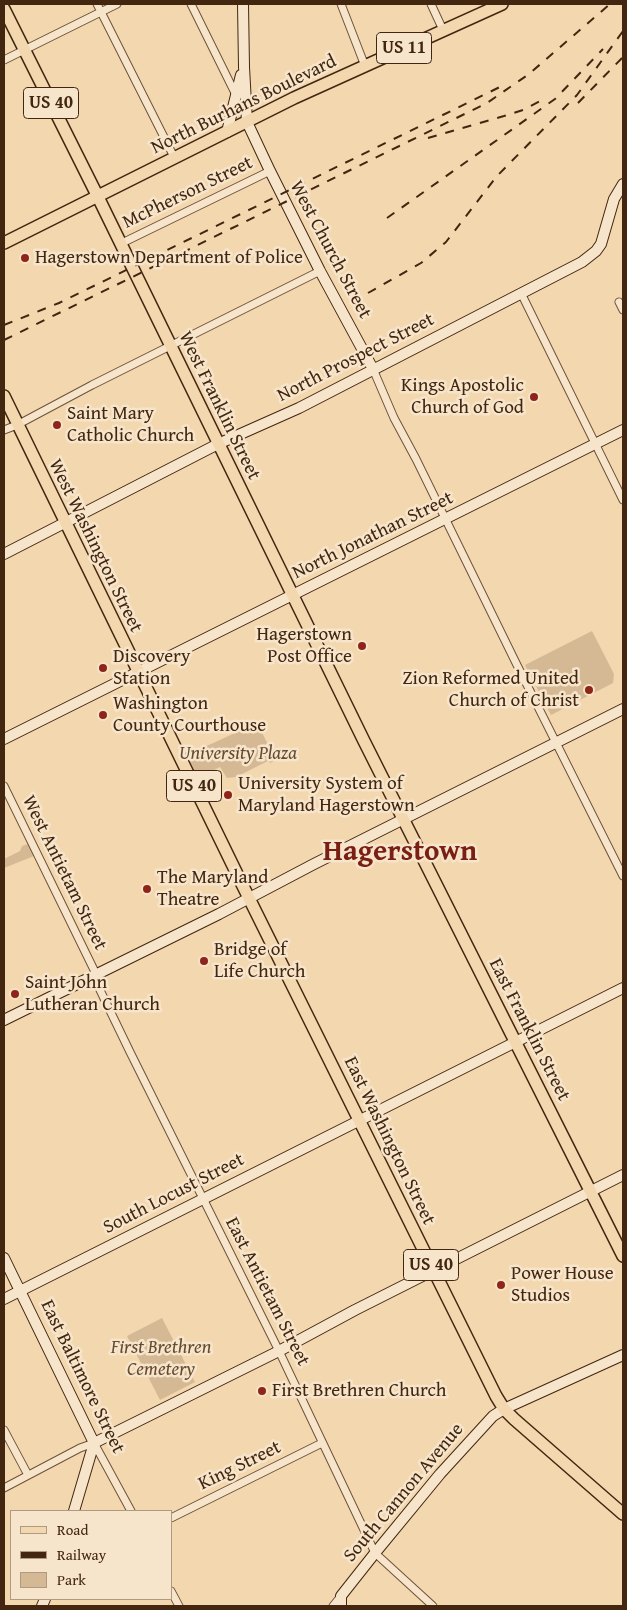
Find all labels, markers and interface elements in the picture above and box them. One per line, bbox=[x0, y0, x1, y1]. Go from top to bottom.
road number: US 11 bbox=[376, 32, 432, 64]
street label: North Burhans Boulevard bbox=[148, 50, 340, 160]
road number: US 40 bbox=[23, 88, 78, 119]
street label: McPherson Street bbox=[119, 152, 257, 234]
street label: West Church Street bbox=[284, 177, 376, 323]
place label: Hagerstown Department of Police bbox=[35, 247, 303, 269]
marker: Hagerstown Department of Police bbox=[19, 252, 31, 264]
street label: North Prospect Street bbox=[274, 309, 438, 407]
street label: West Franklin Street bbox=[173, 328, 265, 484]
place label: Kings Apostolic Church of God bbox=[401, 375, 524, 419]
marker: Kings Apostolic Church of God bbox=[528, 391, 540, 403]
place label: Saint Mary Catholic Church bbox=[67, 403, 194, 447]
marker: Saint Mary Catholic Church bbox=[51, 419, 63, 431]
street label: West Washington Street bbox=[43, 456, 147, 636]
street label: North Jonathan Street bbox=[289, 487, 457, 585]
place label: Hagerstown Post Office bbox=[256, 624, 352, 668]
marker: Hagerstown Post Office bbox=[356, 640, 368, 652]
place label: Discovery Station bbox=[113, 646, 190, 690]
marker: Discovery Station bbox=[97, 662, 109, 674]
place label: Zion Reformed United Church of Christ bbox=[403, 668, 579, 712]
marker: Zion Reformed United Church of Christ bbox=[583, 684, 595, 696]
place label: Washington County Courthouse bbox=[113, 693, 266, 737]
marker: Washington County Courthouse bbox=[97, 709, 109, 721]
park label: University Plaza bbox=[179, 743, 297, 765]
road number: US 40 bbox=[166, 770, 222, 801]
place label: University System of Maryland Hagerstown bbox=[238, 773, 415, 817]
marker: University System of Maryland Hagerstown bbox=[222, 789, 234, 801]
street label: West Antietam Street bbox=[17, 792, 111, 954]
district label: Hagerstown bbox=[323, 836, 477, 870]
place label: The Maryland Theatre bbox=[157, 867, 268, 911]
marker: The Maryland Theatre bbox=[141, 883, 153, 895]
place label: Bridge of Life Church bbox=[214, 939, 305, 983]
marker: Bridge of Life Church bbox=[198, 955, 210, 967]
street label: East Franklin Street bbox=[483, 955, 575, 1105]
place label: Saint John Lutheran Church bbox=[25, 972, 160, 1016]
marker: Saint John Lutheran Church bbox=[9, 988, 21, 1000]
street label: East Washington Street bbox=[338, 1053, 440, 1229]
street label: South Locust Street bbox=[100, 1149, 248, 1239]
street label: East Antietam Street bbox=[220, 1214, 314, 1370]
road number: US 40 bbox=[404, 1250, 458, 1280]
place label: Power House Studios bbox=[511, 1263, 614, 1307]
marker: Power House Studios bbox=[495, 1279, 507, 1291]
street label: East Baltimore Street bbox=[35, 1296, 129, 1458]
park label: First Brethren Cemetery bbox=[111, 1337, 211, 1381]
place label: First Brethren Church bbox=[272, 1380, 446, 1402]
marker: First Brethren Church bbox=[256, 1385, 268, 1397]
street label: South Cannon Avenue bbox=[339, 1419, 469, 1567]
street label: King Street bbox=[195, 1436, 285, 1496]
legend bbox=[10, 1510, 172, 1600]
text: Road bbox=[57, 1519, 88, 1540]
text: Railway bbox=[57, 1544, 106, 1565]
text: Park bbox=[57, 1569, 86, 1590]

